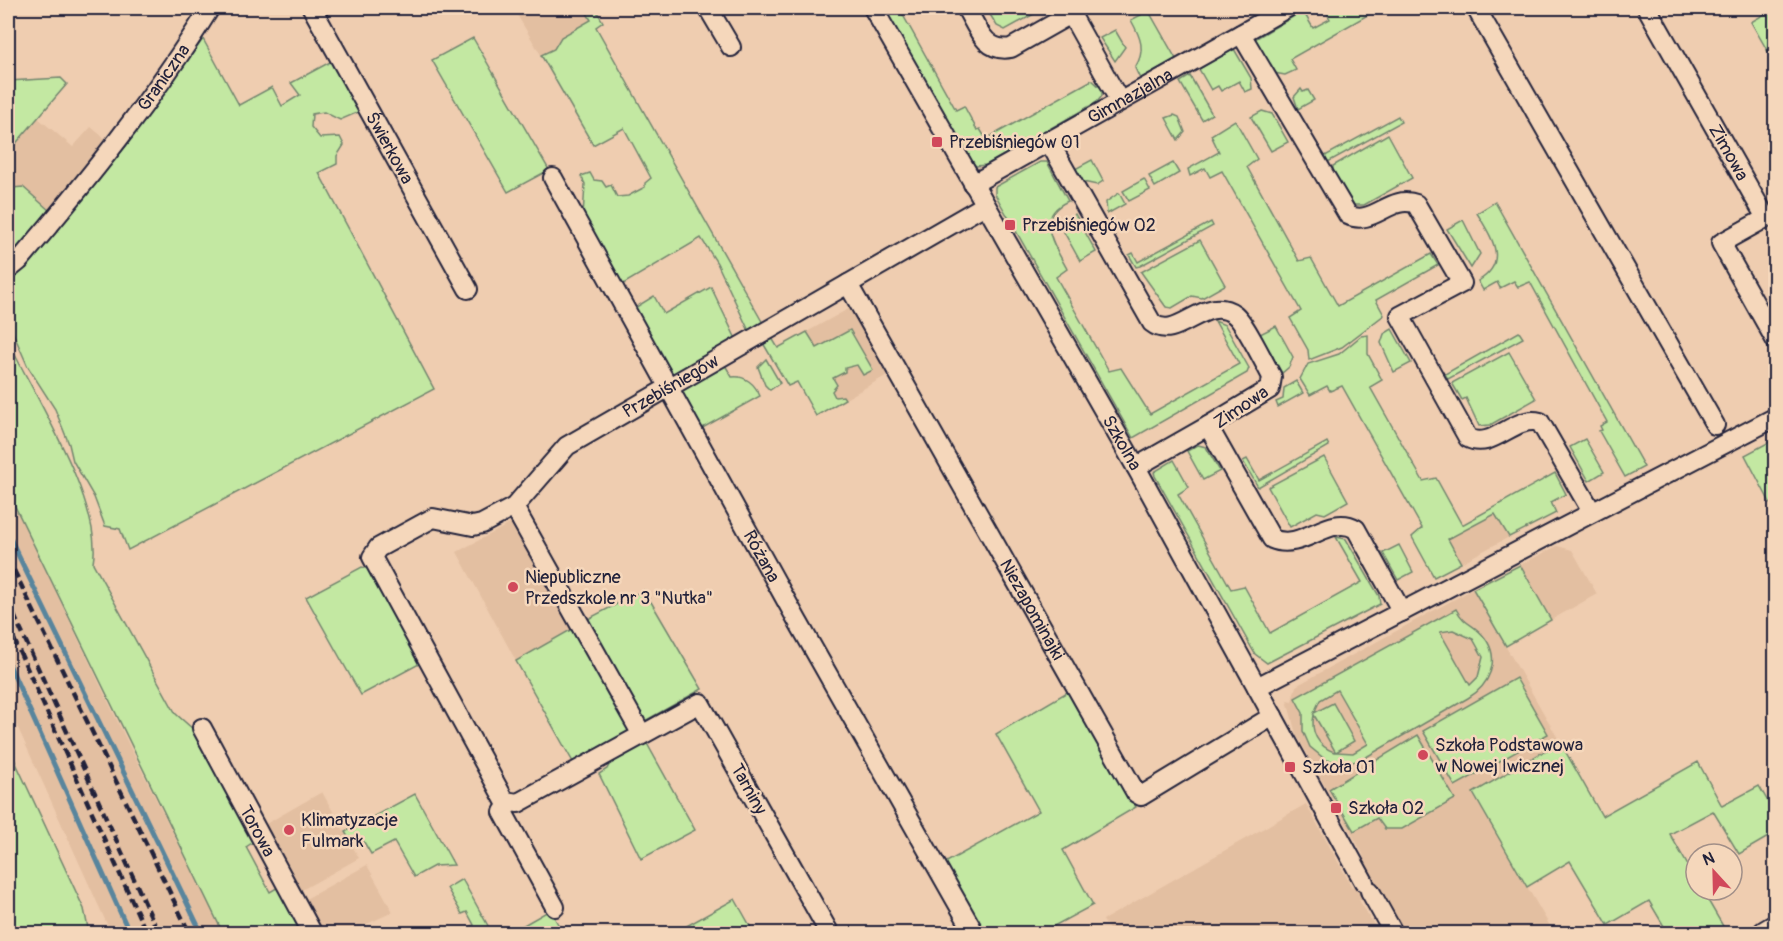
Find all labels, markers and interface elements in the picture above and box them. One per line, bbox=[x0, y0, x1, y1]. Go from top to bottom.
street label: Graniczna bbox=[132, 40, 195, 116]
street label: Gimnazjalna bbox=[1084, 63, 1177, 129]
street label: Świerkowa bbox=[360, 108, 418, 188]
street label: Zimowa bbox=[1703, 120, 1753, 185]
place label: Przebiśniegów 01 bbox=[949, 131, 1080, 154]
marker: Przebiśniegów 01 bbox=[930, 135, 944, 149]
place label: Przebiśniegów 02 bbox=[1022, 214, 1156, 237]
marker: Przebiśniegów 02 bbox=[1003, 218, 1017, 232]
street label: Przebiśniegów bbox=[619, 350, 723, 424]
street label: Zimowa bbox=[1210, 381, 1273, 434]
street label: Szkolna bbox=[1097, 411, 1147, 475]
street label: Różana bbox=[738, 526, 785, 587]
street label: Niezapominajki bbox=[994, 555, 1069, 664]
place label: Niepubliczne Przedszkole nr 3 "Nutka" bbox=[525, 566, 713, 610]
marker: Niepubliczne Przedszkole nr 3 "Nutka" bbox=[506, 580, 520, 594]
place label: Szkoła Podstawowa w Nowej Iwicznej bbox=[1435, 734, 1583, 778]
marker: Szkoła Podstawowa w Nowej Iwicznej bbox=[1416, 748, 1430, 762]
place label: Szkoła 01 bbox=[1302, 756, 1375, 779]
street label: Tarniny bbox=[725, 760, 772, 819]
marker: Szkoła 01 bbox=[1283, 760, 1297, 774]
place label: Szkoła 02 bbox=[1348, 797, 1424, 820]
marker: Szkoła 02 bbox=[1329, 801, 1343, 815]
street label: Torowa bbox=[234, 802, 280, 861]
place label: Klimatyzacje Fulmark bbox=[301, 809, 398, 853]
marker: Klimatyzacje Fulmark bbox=[282, 823, 296, 837]
north arrow bbox=[1684, 842, 1744, 902]
text: N bbox=[1700, 848, 1718, 870]

